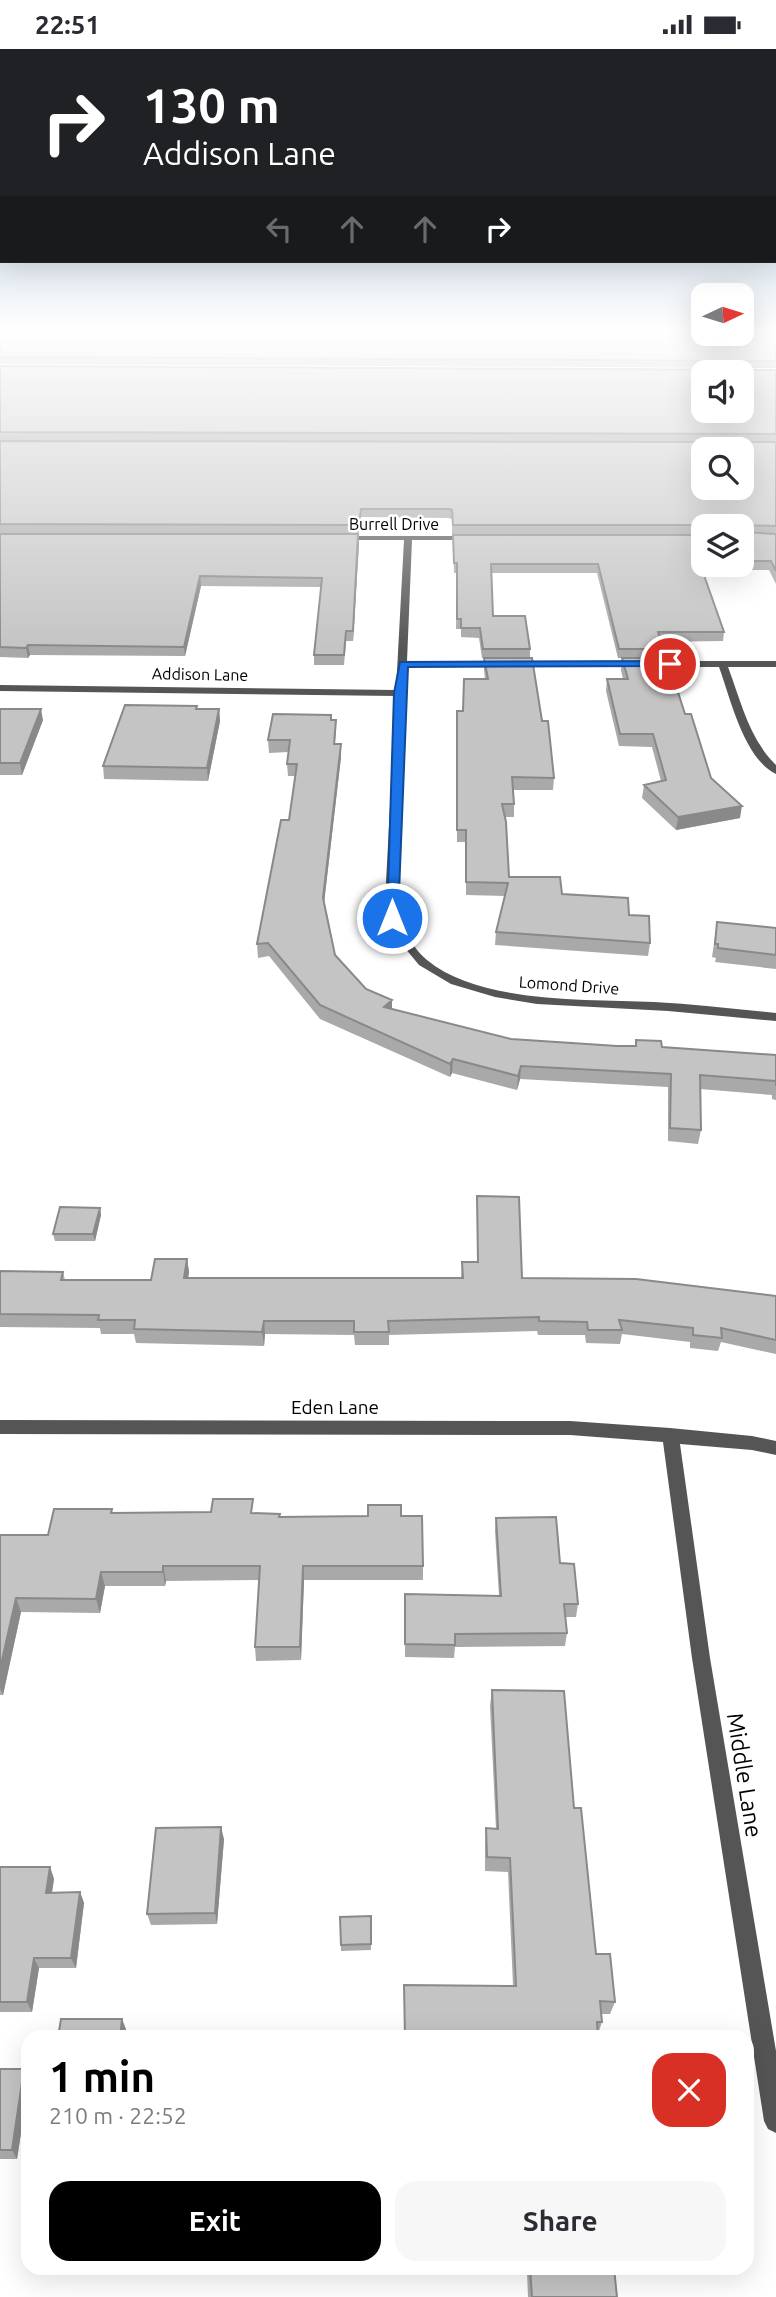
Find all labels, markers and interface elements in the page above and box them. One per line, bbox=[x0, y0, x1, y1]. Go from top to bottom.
text: 22:51 bbox=[35, 10, 100, 39]
icon: right bbox=[28, 77, 119, 168]
text: 130 m bbox=[143, 77, 280, 132]
text: Addison Lane bbox=[143, 135, 336, 171]
icon: left bbox=[260, 210, 298, 248]
icon: ahead bbox=[333, 210, 371, 248]
icon: ahead bbox=[406, 210, 444, 248]
icon: right bbox=[479, 210, 517, 248]
north arrow bbox=[691, 283, 754, 347]
map controls bbox=[691, 283, 754, 577]
button: sound bbox=[691, 360, 754, 423]
button: search bbox=[691, 437, 754, 500]
button: layers bbox=[691, 514, 754, 577]
street label: Burrell Drive bbox=[349, 515, 439, 533]
pin bbox=[640, 634, 700, 694]
icon: arrive bbox=[651, 645, 689, 683]
street label: Addison Lane bbox=[152, 664, 248, 684]
position arrow bbox=[355, 881, 429, 955]
street label: Lomond Drive bbox=[518, 973, 620, 997]
street label: Eden Lane bbox=[291, 1396, 379, 1418]
street label: Middle Lane bbox=[723, 1711, 767, 1839]
text: 1 min bbox=[49, 2053, 155, 2100]
button: close bbox=[652, 2053, 726, 2127]
text: 210 m · 22:52 bbox=[49, 2103, 187, 2128]
button: Exit bbox=[49, 2181, 381, 2261]
button: Share bbox=[395, 2181, 726, 2261]

